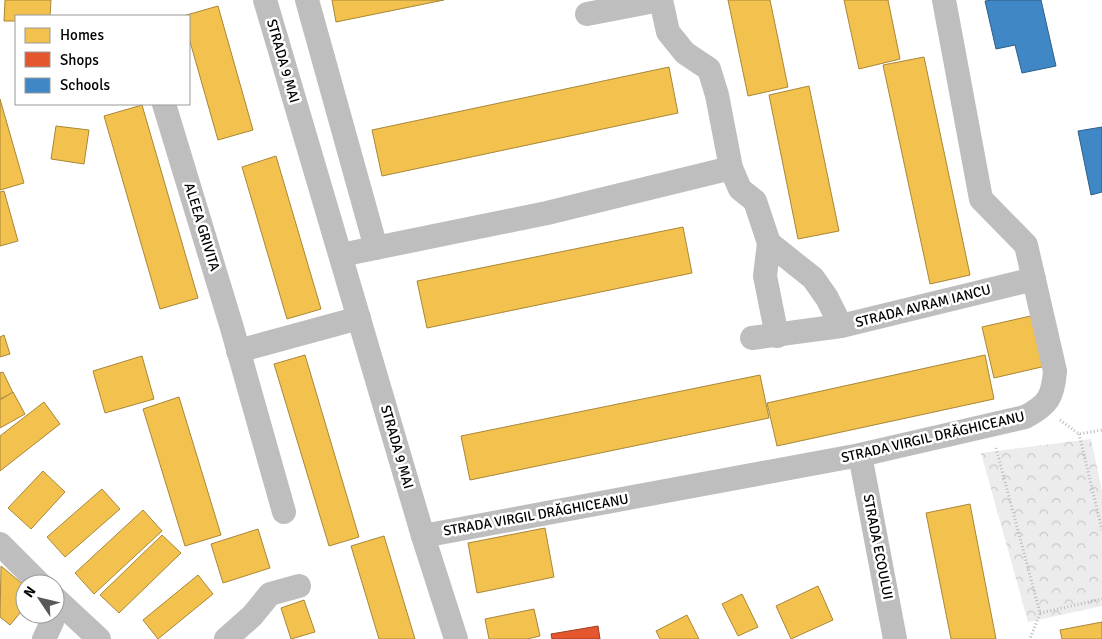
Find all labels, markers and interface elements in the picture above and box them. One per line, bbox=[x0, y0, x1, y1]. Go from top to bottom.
legend bbox=[15, 15, 190, 105]
street label: STRADA 9 MAI bbox=[263, 17, 303, 105]
text: Homes bbox=[60, 26, 104, 44]
text: Shops bbox=[60, 51, 99, 69]
text: Schools bbox=[60, 76, 111, 94]
street label: ALEEA GRIVITA bbox=[180, 181, 224, 274]
street label: STRADA AVRAM IANCU bbox=[853, 281, 993, 331]
street label: STRADA 9 MAI bbox=[377, 403, 417, 491]
street label: STRADA VIRGIL DRĂGHICEANU bbox=[840, 408, 1026, 466]
street label: STRADA VIRGIL DRĂGHICEANU bbox=[442, 490, 630, 540]
street label: STRADA ECOULUI bbox=[859, 493, 897, 601]
north arrow bbox=[15, 574, 65, 624]
text: N bbox=[20, 583, 40, 601]

